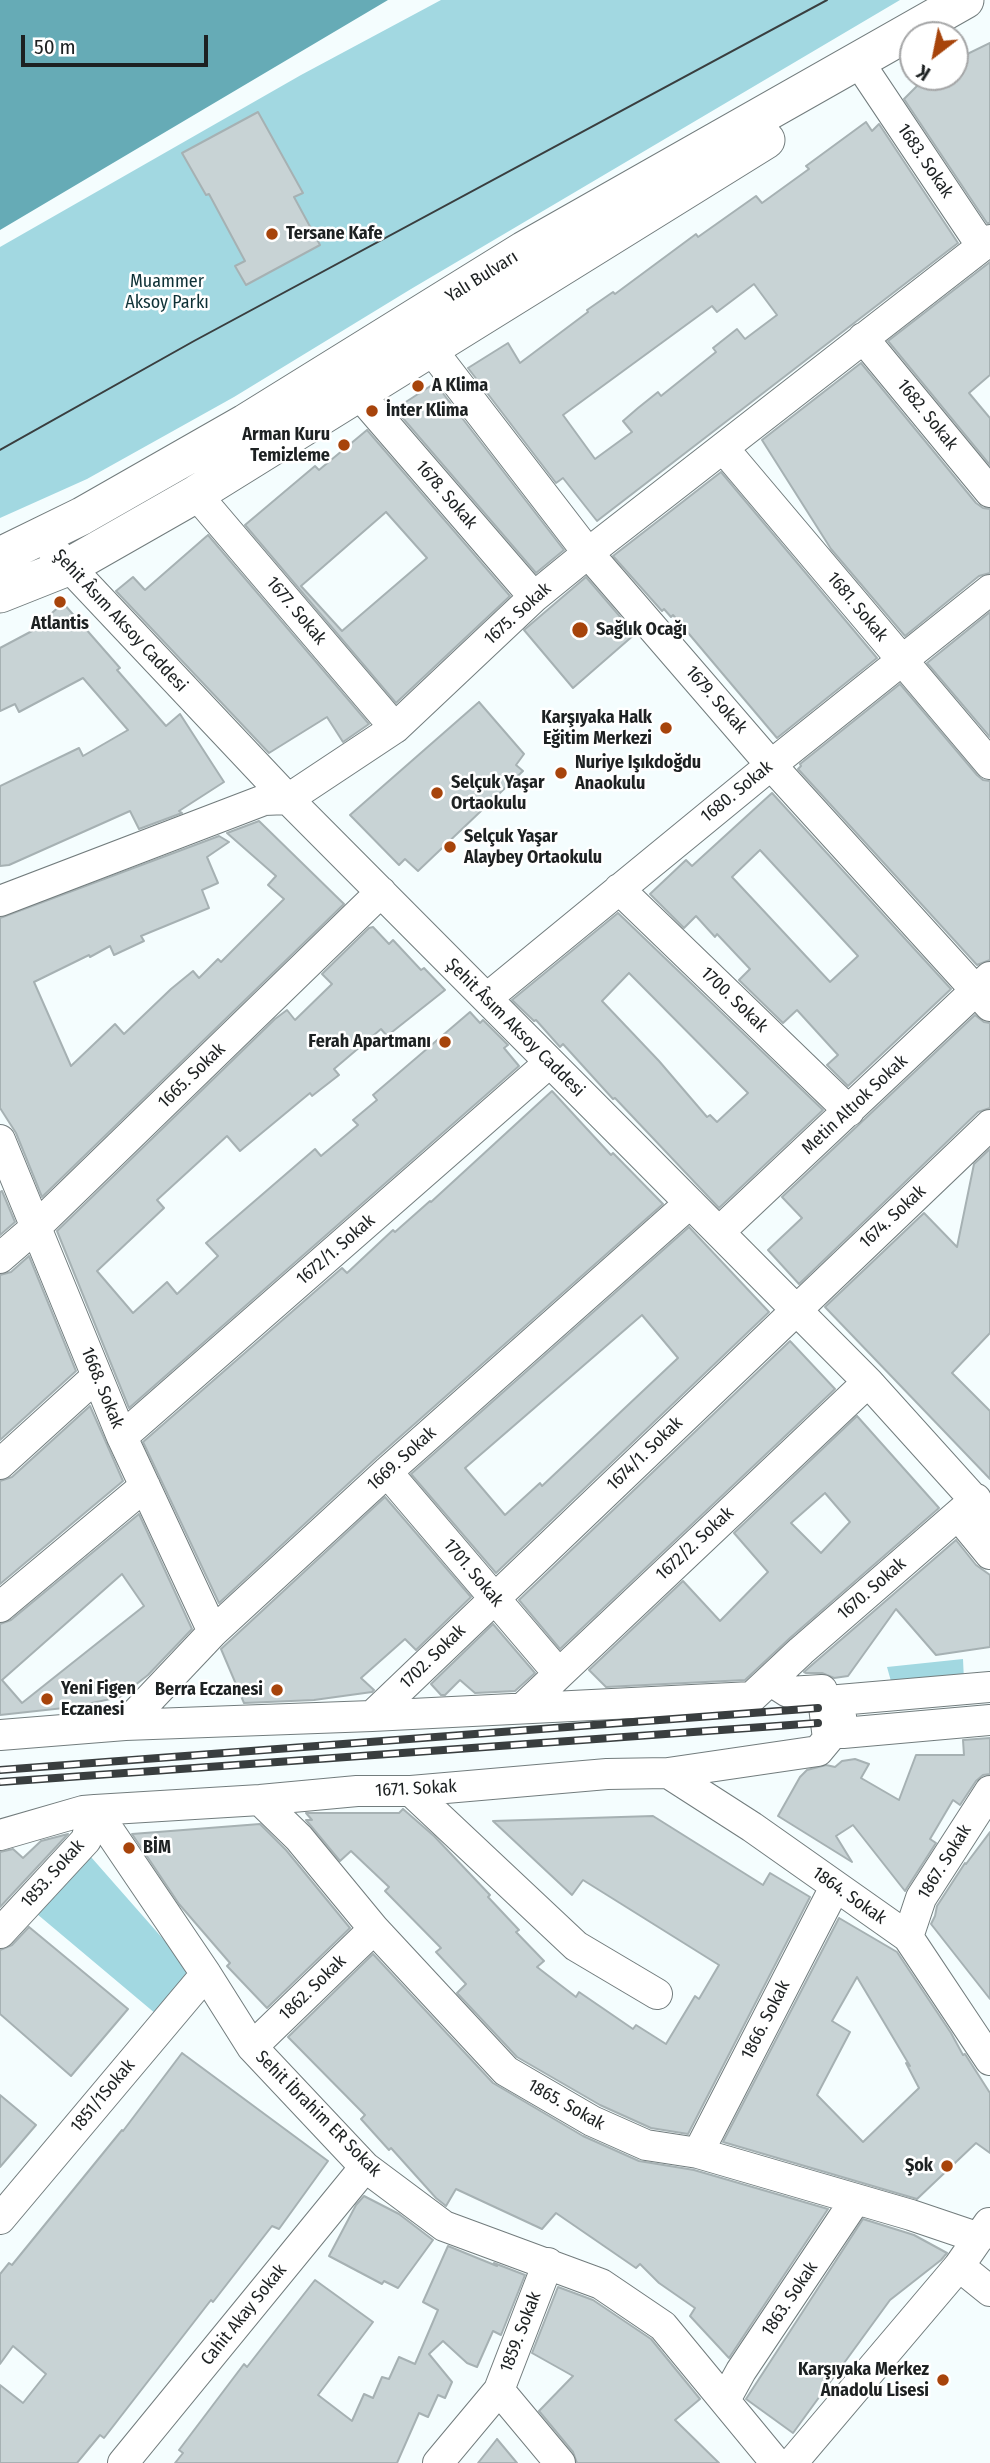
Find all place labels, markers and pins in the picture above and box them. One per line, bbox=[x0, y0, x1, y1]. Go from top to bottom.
place label: Tersane Kafe bbox=[286, 223, 383, 245]
marker: Tersane Kafe bbox=[264, 226, 280, 242]
place label: A Klima bbox=[432, 375, 488, 397]
marker: A Klima bbox=[410, 378, 426, 394]
place label: İnter Klima bbox=[386, 400, 468, 422]
marker: İnter Klima bbox=[364, 403, 380, 419]
place label: Arman Kuru Temizleme bbox=[242, 424, 330, 466]
marker: Arman Kuru Temizleme bbox=[336, 437, 352, 453]
marker: Atlantis bbox=[52, 594, 68, 610]
place label: Atlantis bbox=[31, 613, 89, 635]
place label: Sağlık Ocağı bbox=[596, 619, 687, 641]
marker: Sağlık Ocağı bbox=[570, 620, 590, 640]
place label: Karşıyaka Halk Eğitim Merkezi bbox=[541, 707, 652, 750]
marker: Karşıyaka Halk Eğitim Merkezi bbox=[658, 720, 674, 736]
place label: Nuriye Işıkdoğdu Anaokulu bbox=[575, 752, 701, 794]
marker: Nuriye Işıkdoğdu Anaokulu bbox=[553, 765, 569, 781]
place label: Selçuk Yaşar Ortaokulu bbox=[451, 772, 545, 814]
marker: Selçuk Yaşar Ortaokulu bbox=[429, 785, 445, 801]
place label: Selçuk Yaşar Alaybey Ortaokulu bbox=[464, 826, 602, 868]
marker: Selçuk Yaşar Alaybey Ortaokulu bbox=[442, 839, 458, 855]
place label: Ferah Apartmanı bbox=[308, 1031, 431, 1053]
marker: Ferah Apartmanı bbox=[437, 1034, 453, 1050]
place label: Yeni Figen Eczanesi bbox=[61, 1678, 136, 1720]
place label: Berra Eczanesi bbox=[155, 1679, 263, 1701]
marker: Berra Eczanesi bbox=[269, 1682, 285, 1698]
marker: Yeni Figen Eczanesi bbox=[39, 1691, 55, 1707]
place label: BİM bbox=[143, 1837, 171, 1859]
marker: BİM bbox=[121, 1840, 137, 1856]
place label: Şok bbox=[905, 2155, 933, 2177]
marker: Şok bbox=[939, 2158, 955, 2174]
place label: Karşıyaka Merkez Anadolu Lisesi bbox=[798, 2359, 929, 2402]
marker: Karşıyaka Merkez Anadolu Lisesi bbox=[935, 2372, 951, 2388]

